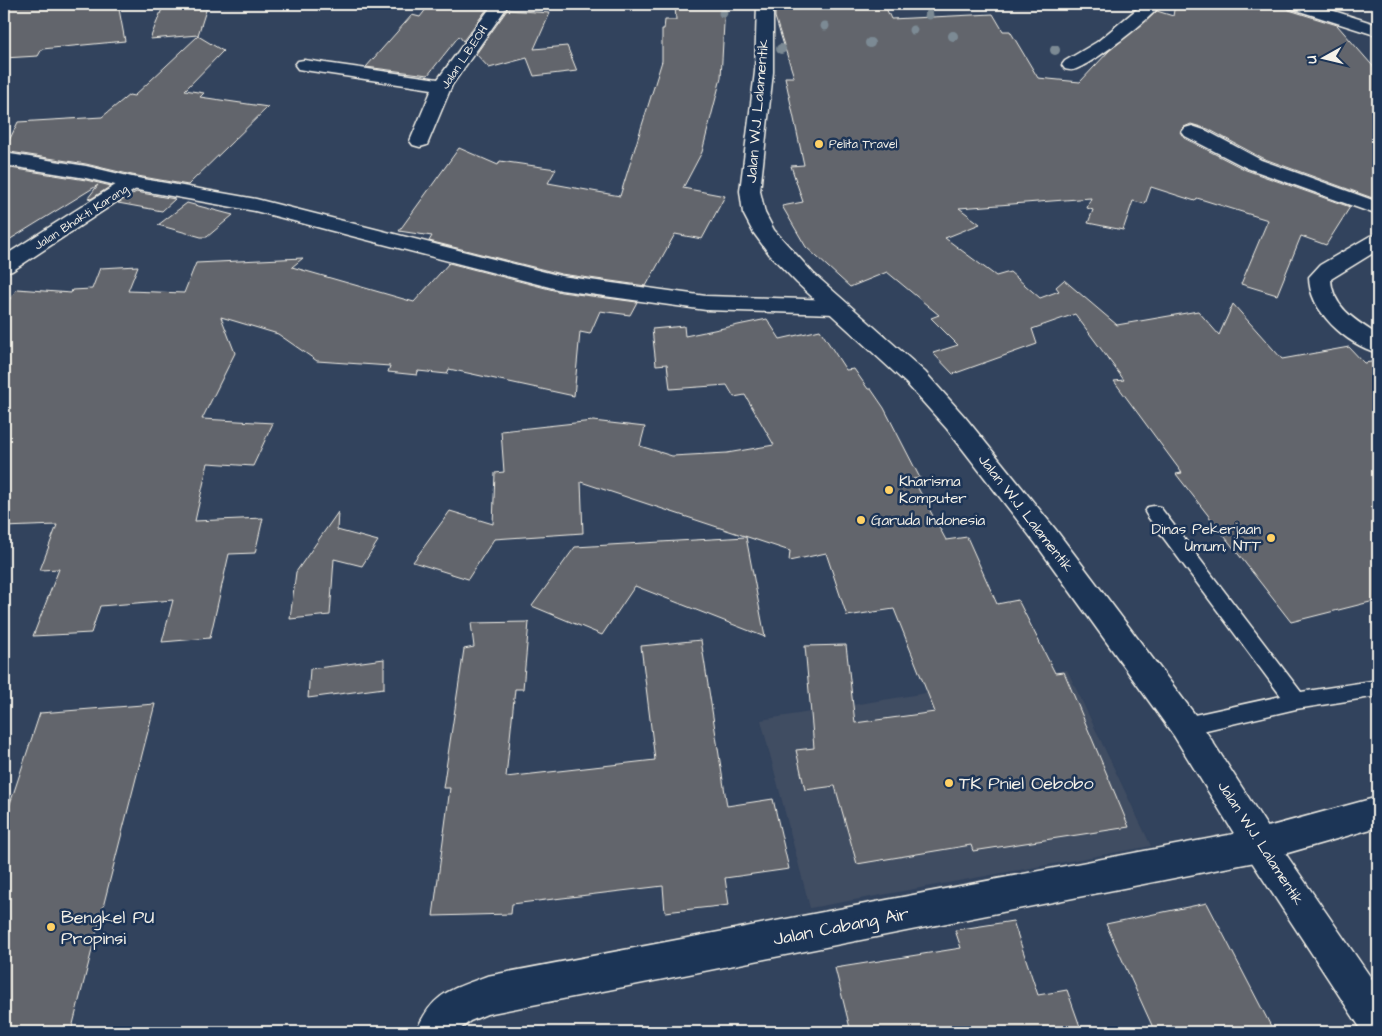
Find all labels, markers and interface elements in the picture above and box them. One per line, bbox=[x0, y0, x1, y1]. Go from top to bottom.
street label: Jalan L.B.EOH bbox=[437, 22, 492, 93]
north arrow bbox=[1300, 32, 1350, 82]
street label: Jalan W.J. Lalamentik bbox=[741, 38, 774, 184]
text: U bbox=[1302, 54, 1323, 65]
place label: Pelita Travel bbox=[829, 136, 898, 153]
marker: Pelita Travel bbox=[813, 138, 825, 150]
street label: Jalan Bhakti Karang bbox=[31, 181, 132, 255]
street label: Jalan W.J. Lalamentik bbox=[973, 450, 1078, 577]
place label: Kharisma Komputer bbox=[899, 471, 967, 509]
marker: Kharisma Komputer bbox=[883, 484, 895, 496]
place label: Garuda Indonesia bbox=[871, 510, 986, 531]
marker: Garuda Indonesia bbox=[855, 514, 867, 526]
place label: Dinas Pekerjaan Umum, NTT bbox=[1152, 519, 1262, 557]
marker: Dinas Pekerjaan Umum, NTT bbox=[1265, 532, 1277, 544]
place label: TK Pniel Oebobo bbox=[959, 771, 1094, 796]
marker: TK Pniel Oebobo bbox=[943, 777, 955, 789]
street label: Jalan W.J. Lalamentik bbox=[1213, 777, 1309, 909]
street label: Jalan Cabang Air bbox=[771, 901, 911, 953]
place label: Bengkel PU Propinsi bbox=[61, 905, 154, 951]
marker: Bengkel PU Propinsi bbox=[45, 921, 57, 933]

